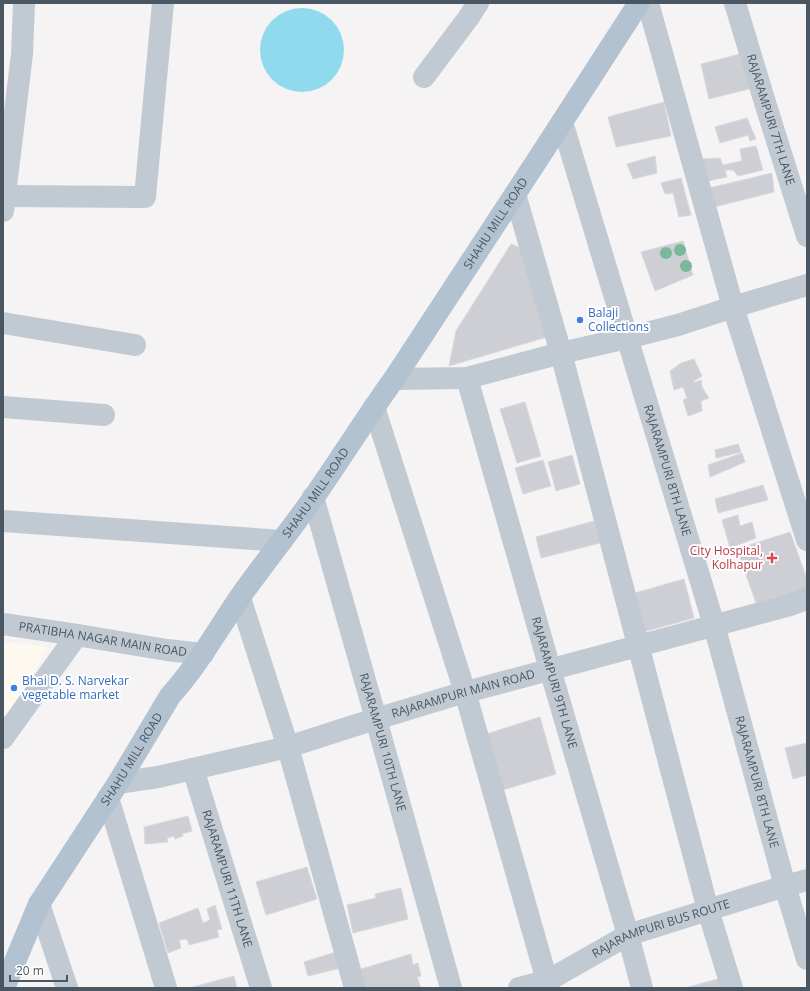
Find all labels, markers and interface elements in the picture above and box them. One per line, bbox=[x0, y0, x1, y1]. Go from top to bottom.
street label: RAJARAMPURI 7TH LANE bbox=[743, 52, 799, 187]
street label: SHAHU MILL ROAD bbox=[459, 174, 532, 273]
place label: Balaji Collections bbox=[588, 304, 649, 335]
marker: Balaji Collections bbox=[575, 315, 585, 325]
street label: RAJARAMPURI 8TH LANE bbox=[640, 402, 696, 538]
street label: SHAHU MILL ROAD bbox=[278, 444, 353, 541]
place label: City Hospital, Kolhapur bbox=[690, 542, 763, 573]
marker: City Hospital, Kolhapur bbox=[766, 552, 778, 564]
street label: RAJARAMPURI 9TH LANE bbox=[528, 615, 582, 751]
street label: PRATIBHA NAGAR MAIN ROAD bbox=[18, 617, 188, 660]
street label: RAJARAMPURI MAIN ROAD bbox=[389, 665, 537, 722]
street label: RAJARAMPURI 10TH LANE bbox=[355, 671, 410, 814]
place label: Bhai D. S. Narvekar vegetable market bbox=[22, 672, 129, 703]
marker: Bhai D. S. Narvekar vegetable market bbox=[9, 683, 19, 693]
street label: SHAHU MILL ROAD bbox=[96, 709, 166, 809]
street label: RAJARAMPURI 8TH LANE bbox=[731, 714, 783, 850]
street label: RAJARAMPURI 11TH LANE bbox=[198, 808, 257, 950]
street label: RAJARAMPURI BUS ROUTE bbox=[589, 895, 732, 962]
scale bar bbox=[10, 957, 67, 983]
text: 20 m bbox=[16, 962, 44, 979]

